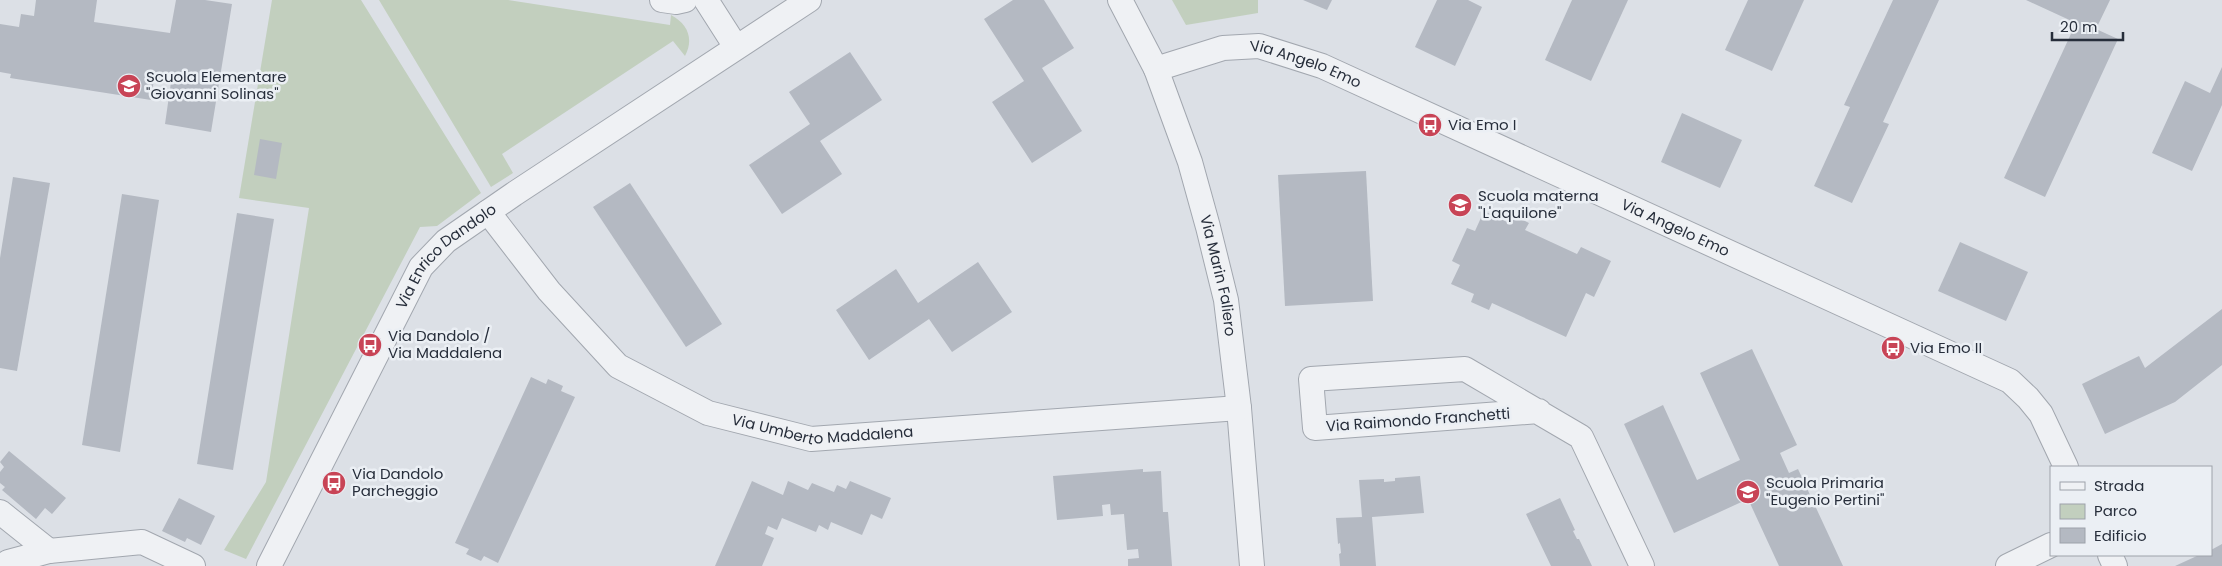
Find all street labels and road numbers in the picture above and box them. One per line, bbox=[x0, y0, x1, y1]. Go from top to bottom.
street label: Via Angelo Emo bbox=[1249, 35, 1365, 93]
street label: Via Angelo Emo bbox=[1618, 193, 1733, 261]
street label: Via Enrico Dandolo bbox=[390, 198, 500, 312]
street label: Via Marin Faliero bbox=[1195, 212, 1241, 337]
street label: Via Raimondo Franchetti bbox=[1325, 403, 1511, 436]
street label: Via Umberto Maddalena bbox=[730, 408, 914, 449]

